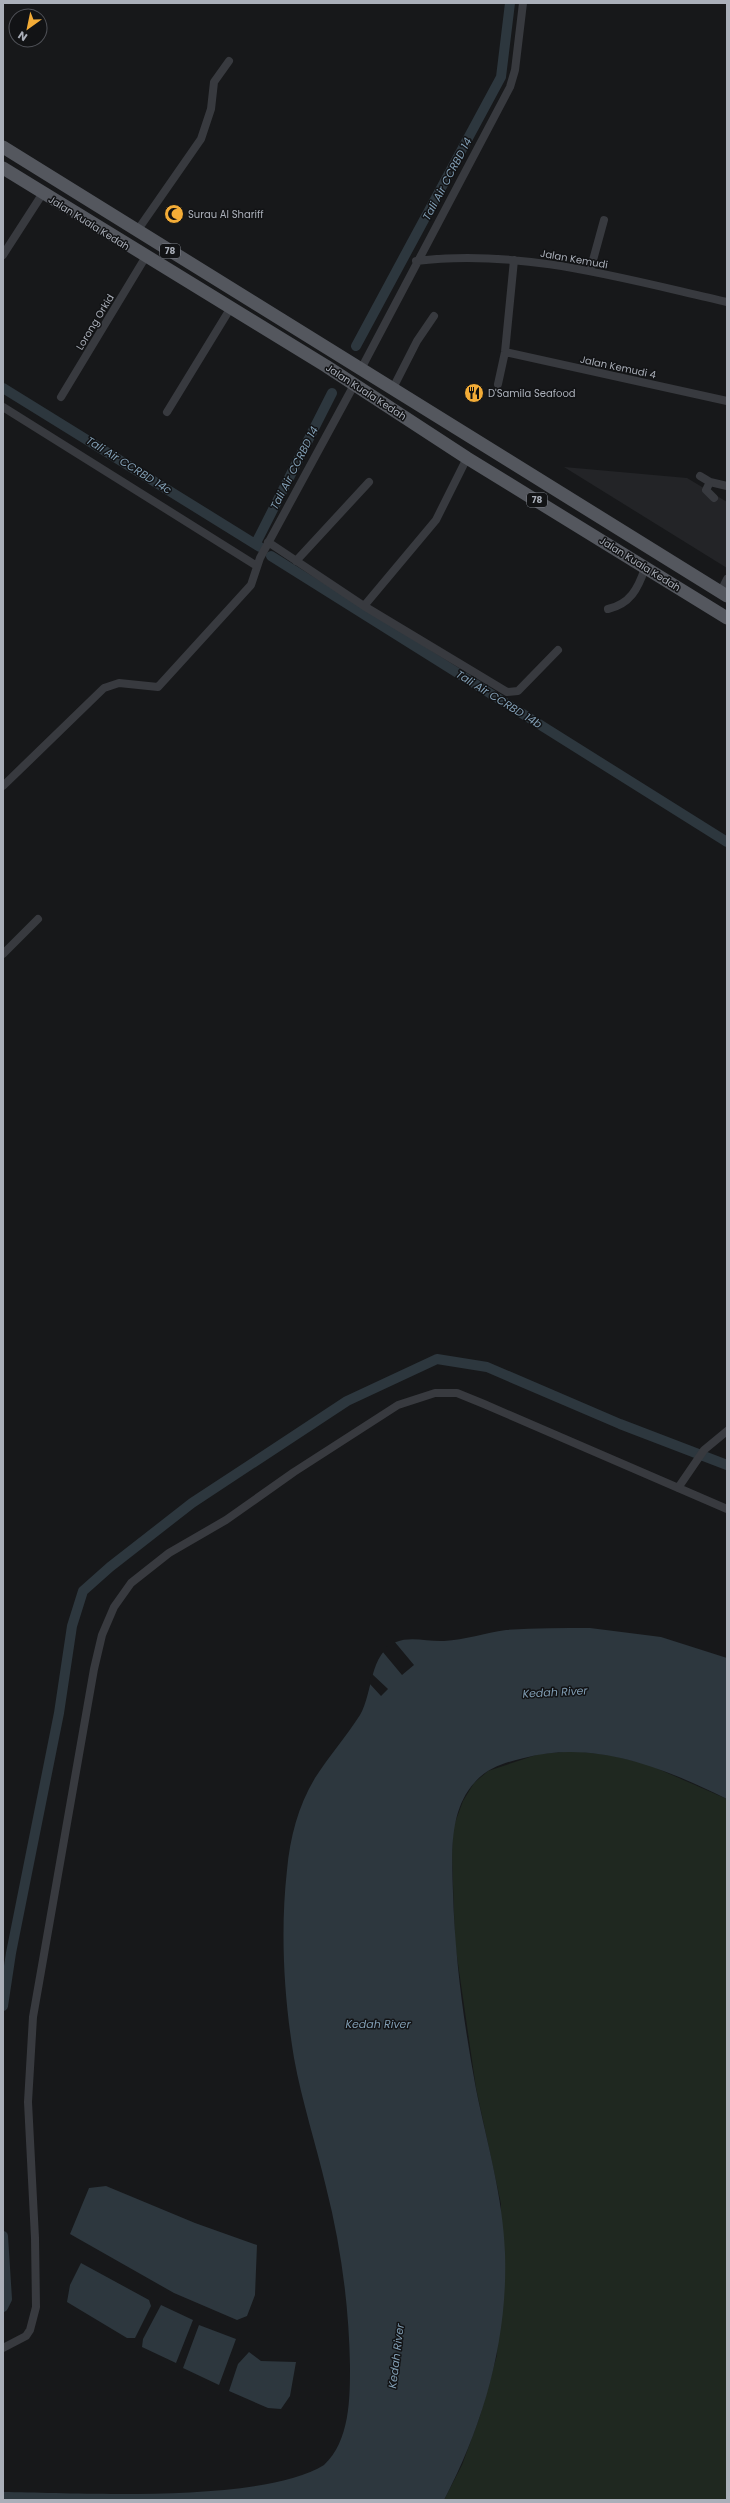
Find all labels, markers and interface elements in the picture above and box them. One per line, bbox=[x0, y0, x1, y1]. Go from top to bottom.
north arrow bbox=[8, 8, 48, 48]
text: N bbox=[15, 27, 30, 45]
water label: Tali Air CCRBD 14 bbox=[418, 135, 476, 223]
street label: Jalan Kuala Kedah bbox=[45, 192, 133, 254]
mosque icon: Surau Al Shariff bbox=[163, 203, 185, 225]
place label: Surau Al Shariff bbox=[188, 207, 264, 222]
road number: 78 bbox=[160, 244, 180, 258]
street label: Jalan Kemudi bbox=[539, 246, 609, 272]
street label: Lorong Orkid bbox=[72, 291, 118, 353]
street label: Jalan Kemudi 4 bbox=[579, 352, 657, 382]
street label: Jalan Kuala Kedah bbox=[323, 360, 409, 424]
restaurant icon: D'Samila Seafood bbox=[463, 382, 485, 404]
place label: D'Samila Seafood bbox=[488, 386, 576, 401]
water label: Tali Air CCRBD 14 bbox=[266, 424, 322, 512]
water label: Tali Air CCRBD 14c bbox=[83, 432, 175, 498]
road number: 78 bbox=[527, 493, 547, 507]
street label: Jalan Kuala Kedah bbox=[596, 533, 684, 595]
water label: Tali Air CCRBD 14b bbox=[453, 666, 545, 732]
water label: Kedah River bbox=[522, 1682, 589, 1702]
water label: Kedah River bbox=[345, 2016, 411, 2032]
water label: Kedah River bbox=[384, 2322, 408, 2389]

